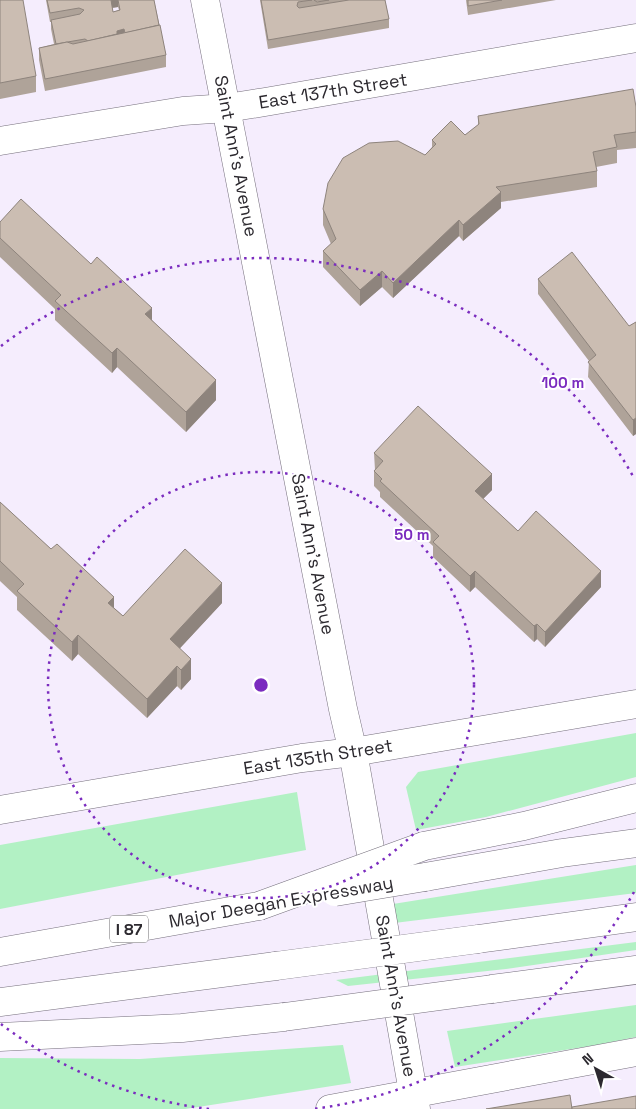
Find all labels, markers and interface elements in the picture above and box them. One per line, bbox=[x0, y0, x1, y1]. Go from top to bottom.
street label: East 137th Street bbox=[257, 67, 409, 114]
street label: Saint Ann's Avenue bbox=[210, 73, 263, 239]
text: 100 m bbox=[542, 373, 584, 392]
street label: Saint Ann's Avenue bbox=[287, 471, 340, 637]
text: 50 m bbox=[394, 525, 430, 544]
centre of rings bbox=[252, 676, 270, 694]
street label: East 135th Street bbox=[242, 733, 394, 780]
street label: Major Deegan Expressway bbox=[167, 870, 395, 933]
street label: Saint Ann's Avenue bbox=[371, 913, 422, 1079]
road number: I 87 bbox=[110, 916, 148, 942]
north arrow bbox=[571, 1044, 621, 1094]
text: N bbox=[579, 1049, 597, 1069]

